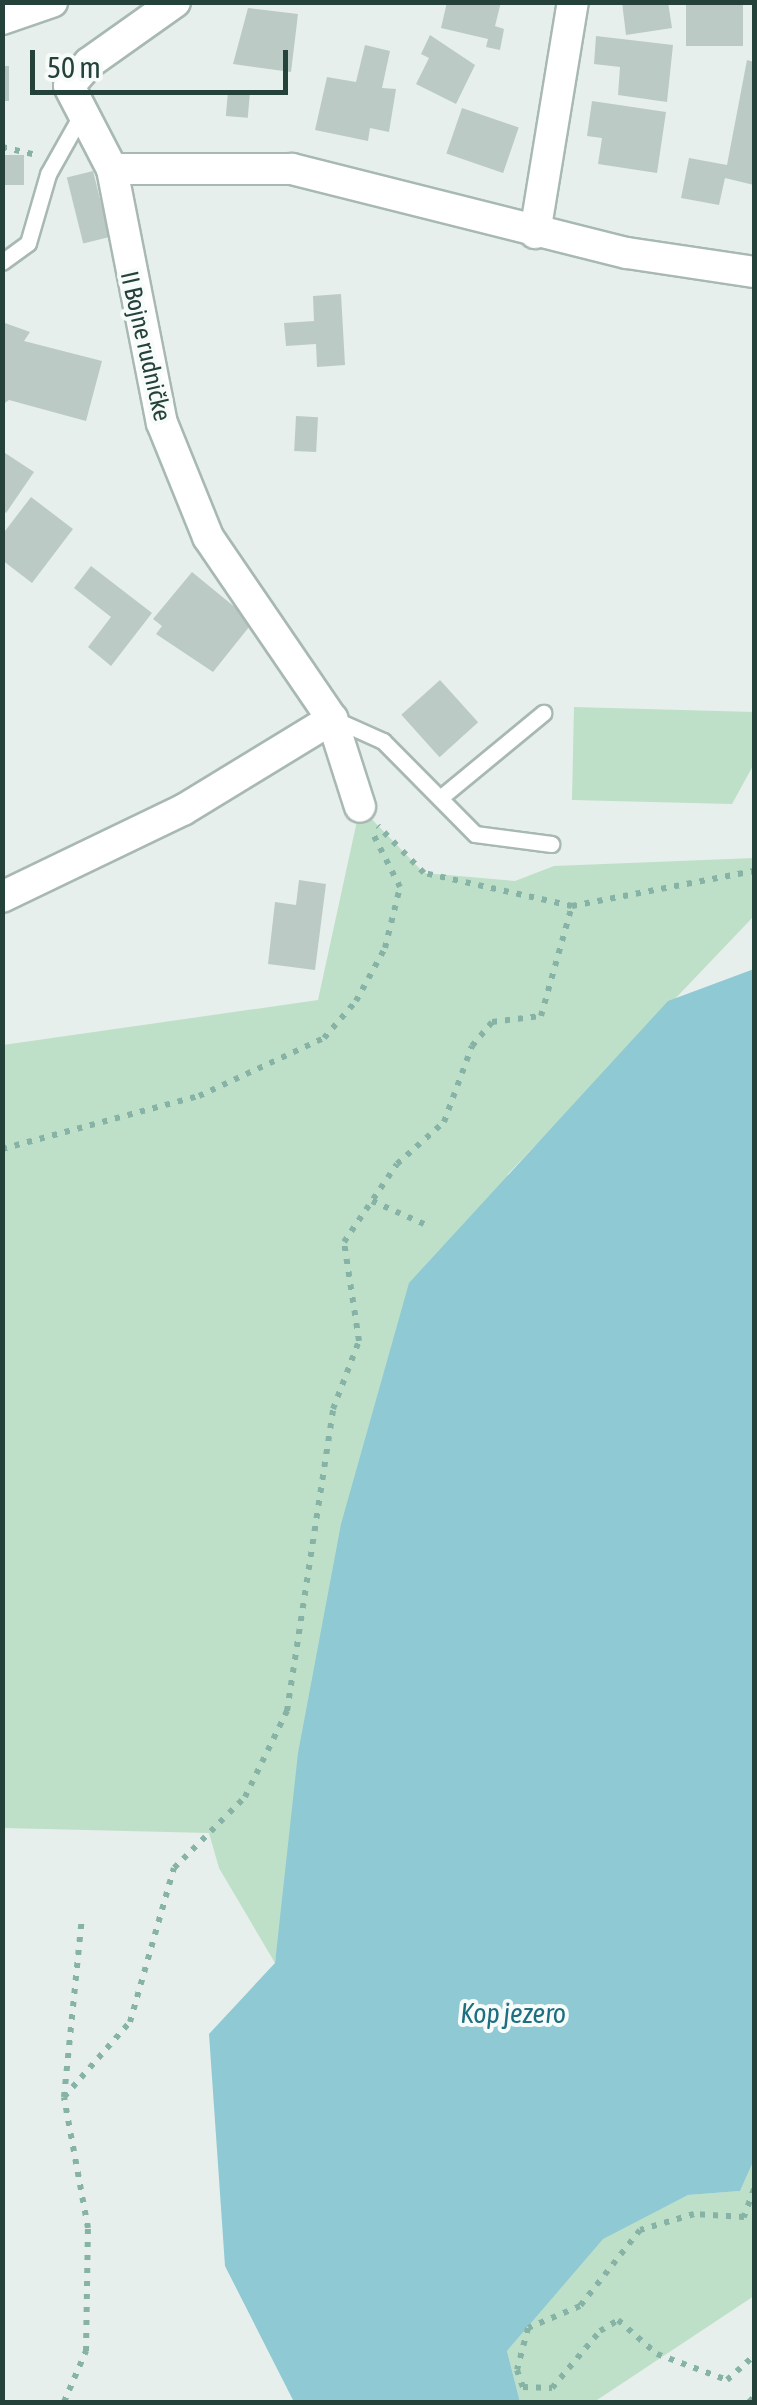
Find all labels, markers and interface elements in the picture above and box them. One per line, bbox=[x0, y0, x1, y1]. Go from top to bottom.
scale bar bbox=[35, 30, 292, 92]
text: 50 m bbox=[47, 50, 101, 84]
street label: II Bojne rudničke bbox=[114, 268, 178, 424]
water label: Kop jezero bbox=[460, 1996, 566, 2030]

